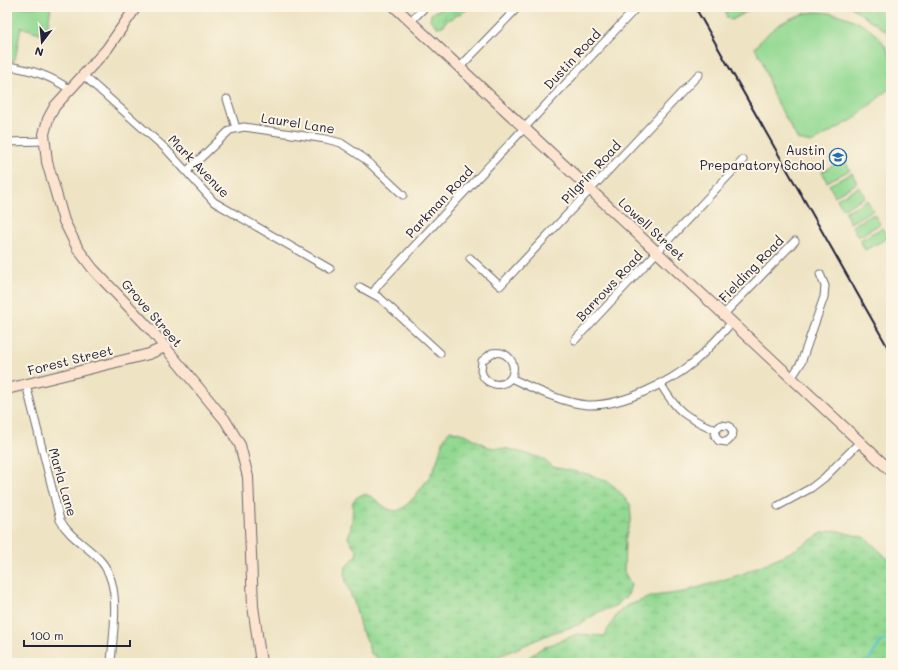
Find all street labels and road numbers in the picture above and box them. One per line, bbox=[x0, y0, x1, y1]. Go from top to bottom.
street label: Dustin Road bbox=[540, 25, 604, 92]
street label: Laurel Lane bbox=[260, 108, 336, 137]
street label: Mark Avenue bbox=[165, 131, 234, 201]
street label: Pilgrim Road bbox=[557, 137, 624, 207]
street label: Parkman Road bbox=[401, 162, 476, 241]
street label: Lowell Street bbox=[616, 194, 689, 264]
street label: Fielding Road bbox=[715, 232, 787, 306]
street label: Barrows Road bbox=[572, 247, 646, 324]
street label: Grove Street bbox=[118, 275, 187, 350]
street label: Forest Street bbox=[26, 341, 114, 378]
street label: Marla Lane bbox=[46, 446, 81, 518]

